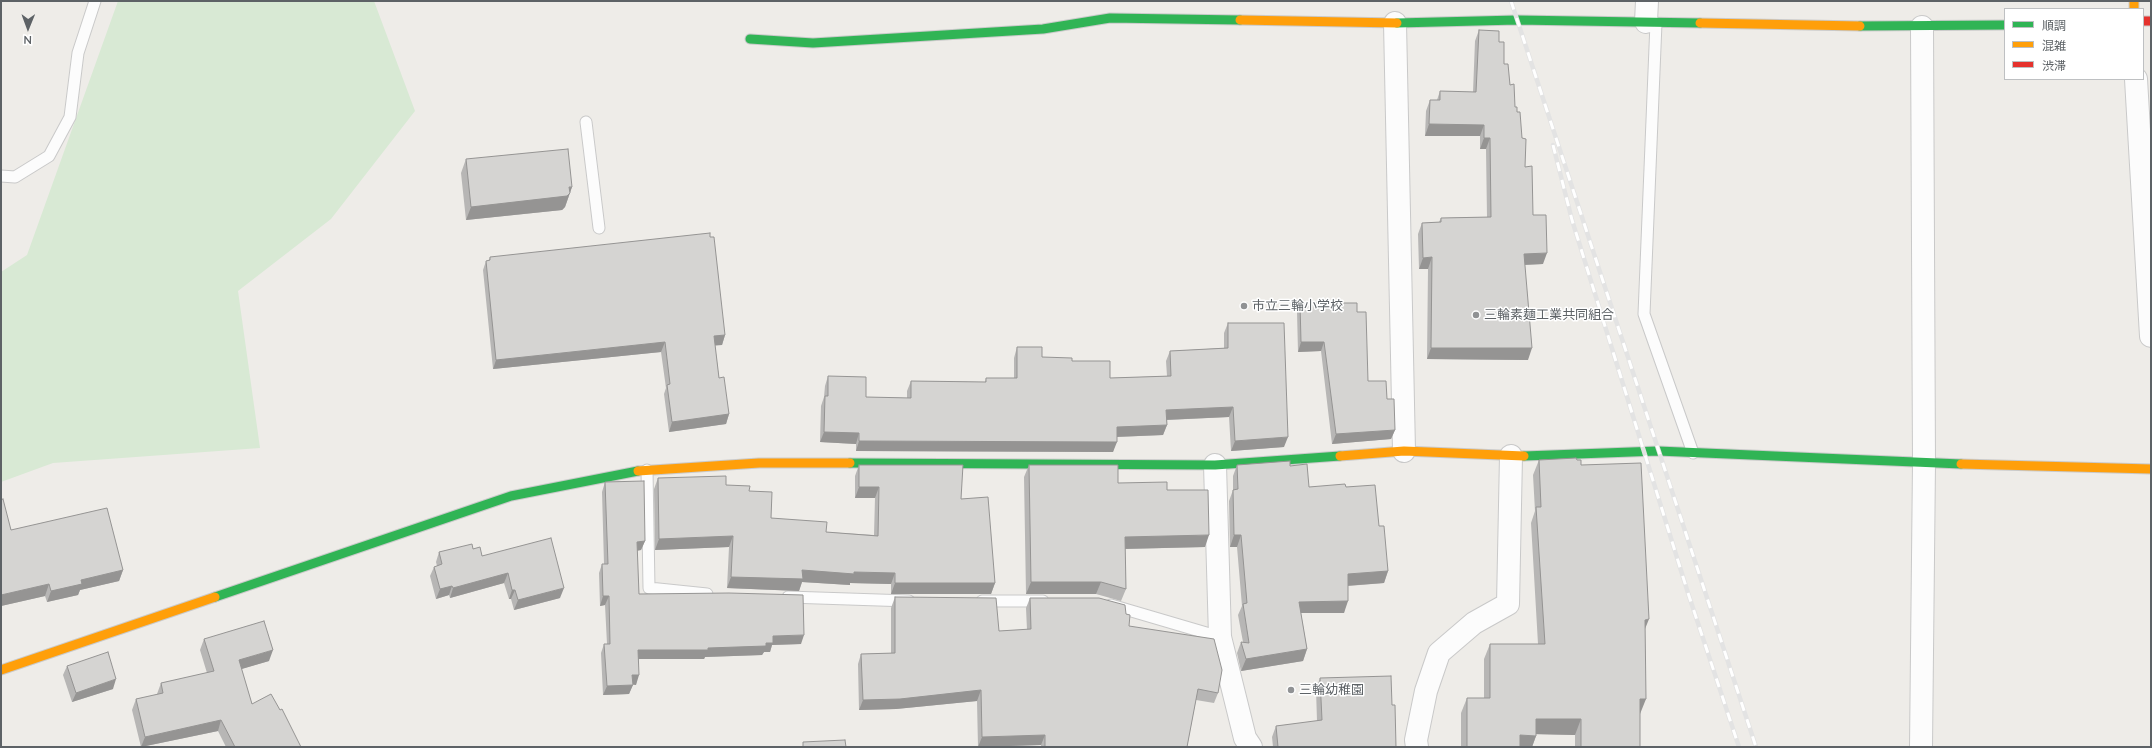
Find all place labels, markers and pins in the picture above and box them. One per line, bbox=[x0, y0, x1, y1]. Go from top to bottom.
place label: 市立三輪小学校 bbox=[1252, 298, 1343, 314]
marker: 市立三輪小学校 bbox=[1239, 301, 1249, 311]
place label: 三輪素麺工業共同組合 bbox=[1484, 307, 1614, 323]
marker: 三輪素麺工業共同組合 bbox=[1471, 310, 1481, 320]
place label: 三輪幼稚園 bbox=[1299, 682, 1364, 698]
marker: 三輪幼稚園 bbox=[1286, 685, 1296, 695]

